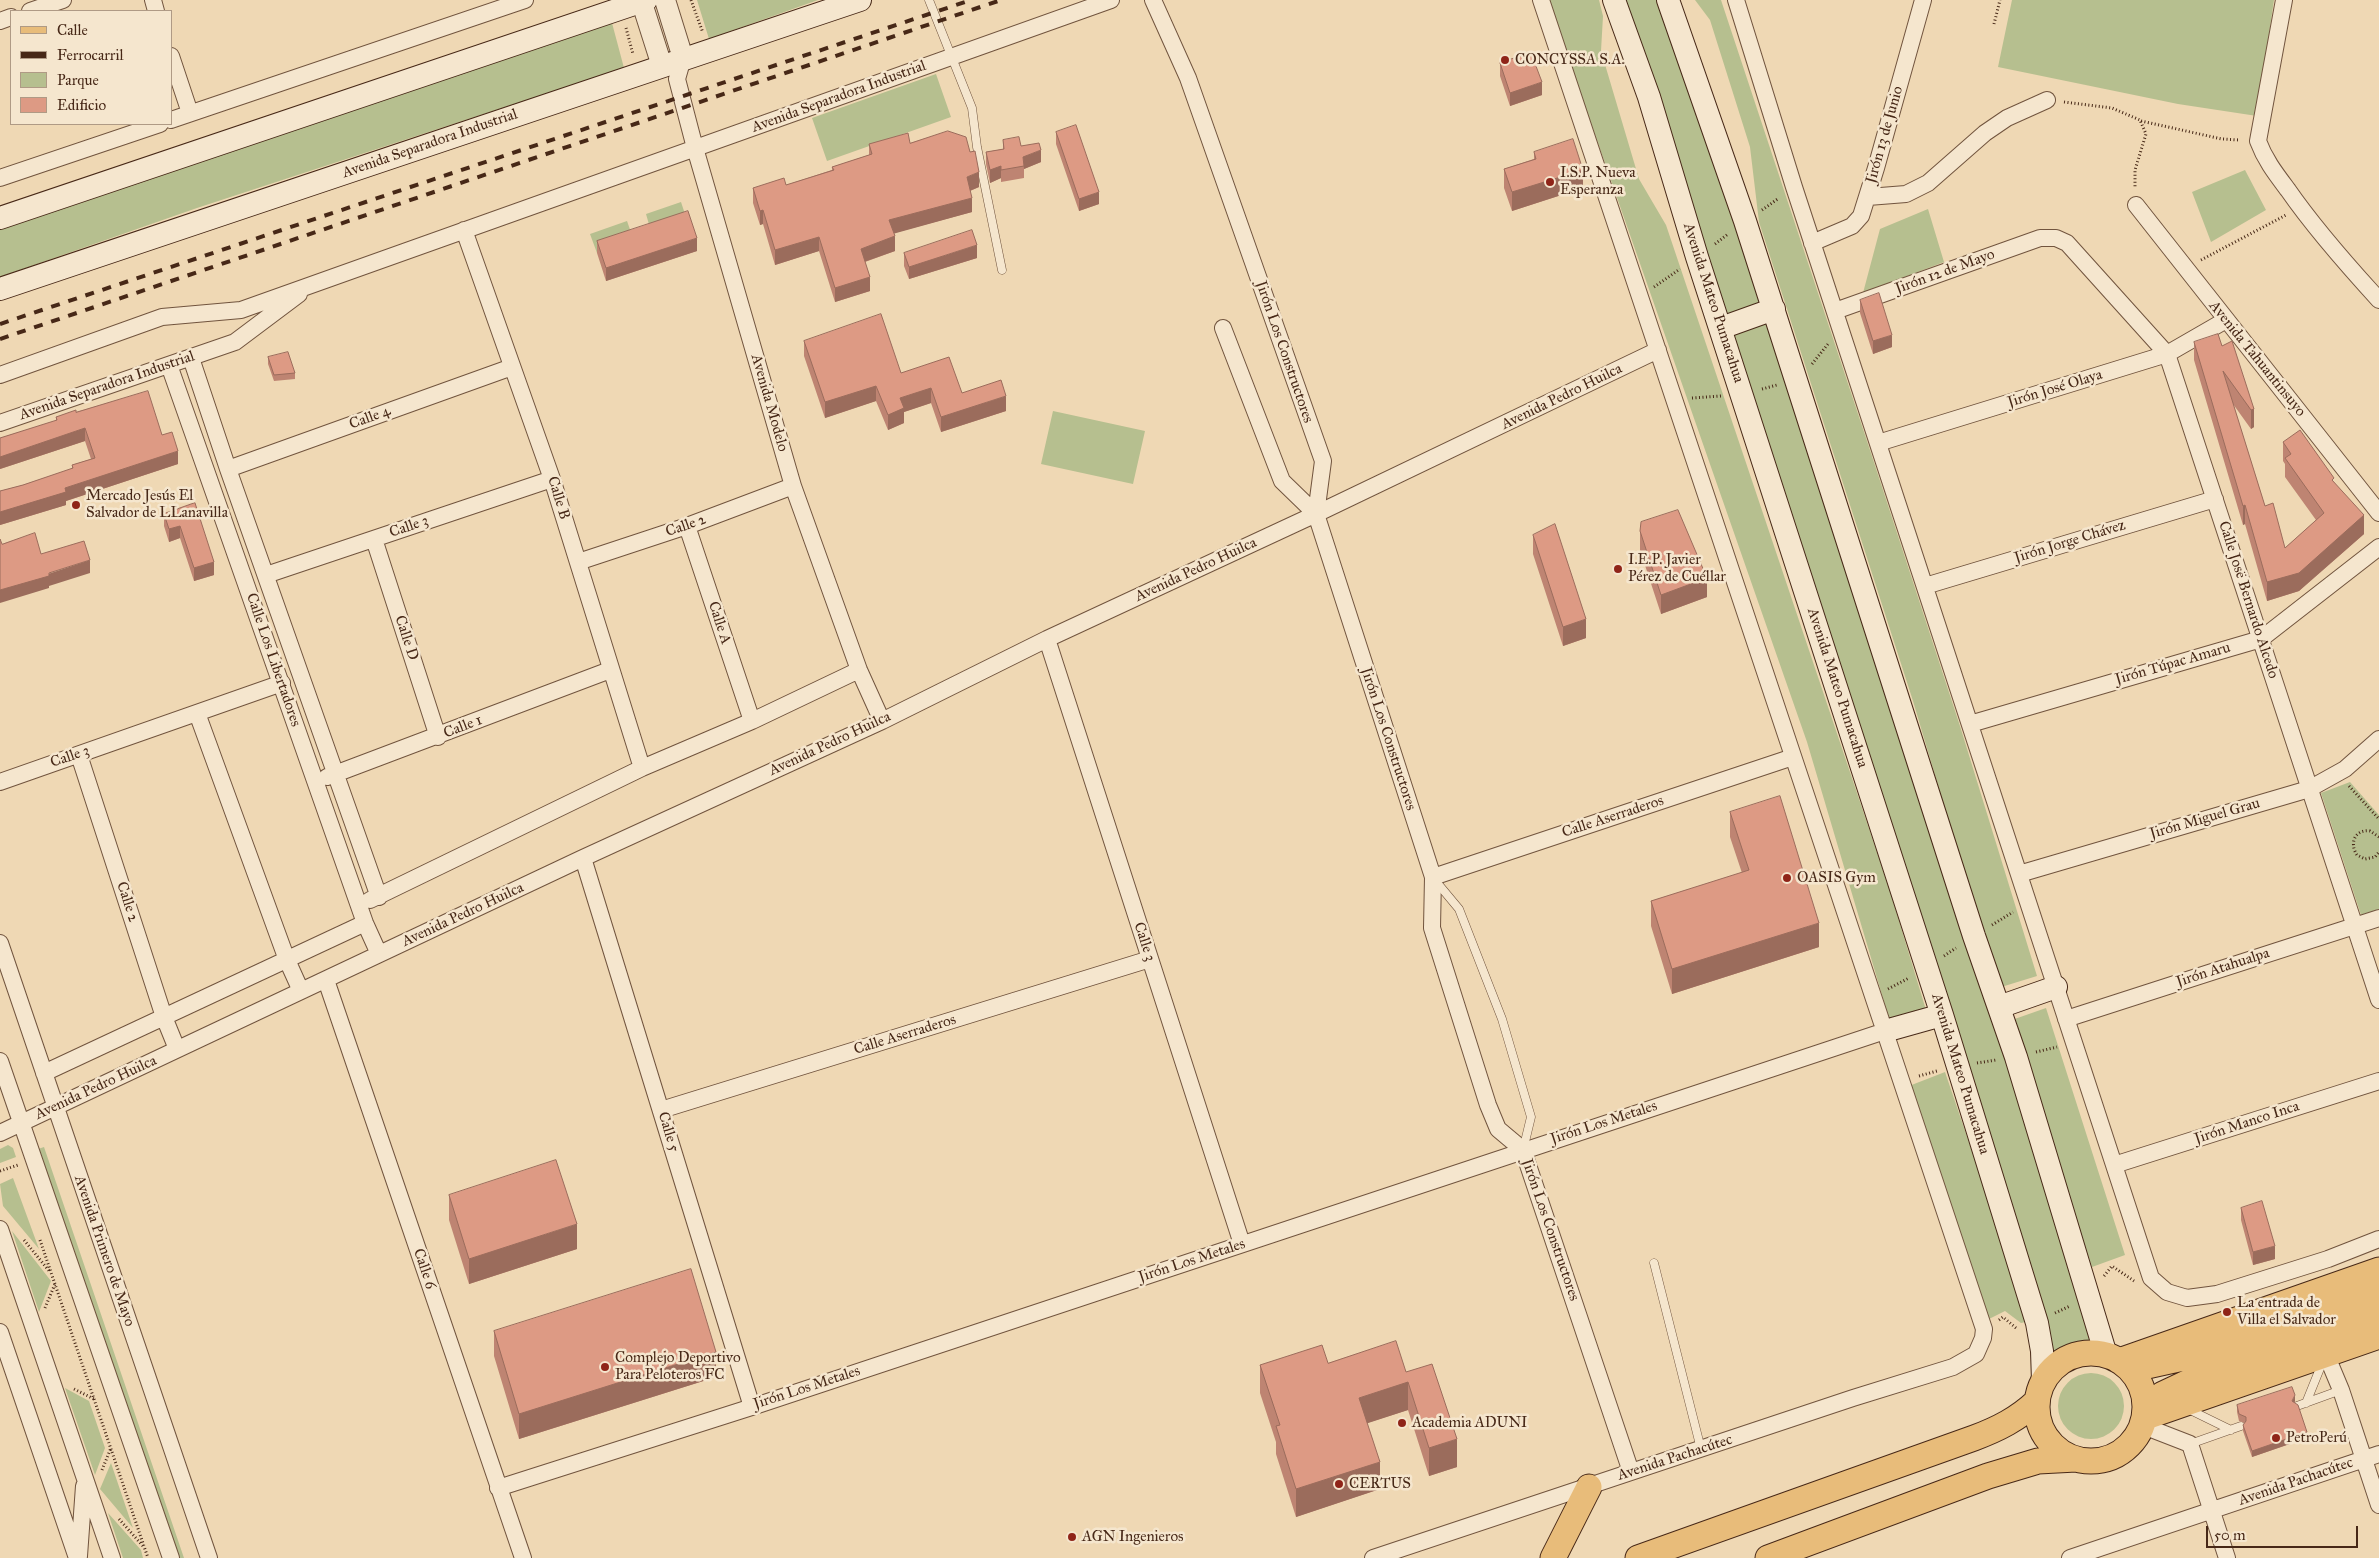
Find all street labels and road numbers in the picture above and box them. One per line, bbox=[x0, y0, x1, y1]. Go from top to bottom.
street label: Avenida Separadora Industrial bbox=[749, 57, 929, 137]
street label: Jirón 13 de Junio bbox=[1863, 84, 1907, 186]
street label: Avenida Separadora Industrial bbox=[340, 106, 520, 182]
street label: Avenida Mateo Pumacahua bbox=[1679, 221, 1747, 385]
street label: Jirón 12 de Mayo bbox=[1893, 246, 1997, 298]
street label: Jirón Los Constructores bbox=[1251, 279, 1317, 425]
street label: Avenida Tahuantinsuyo bbox=[2205, 297, 2309, 421]
street label: Avenida Separadora Industrial bbox=[17, 348, 197, 424]
street label: Avenida Modelo bbox=[747, 352, 791, 454]
street label: Avenida Pedro Huilca bbox=[1499, 360, 1625, 434]
street label: Jirón José Olaya bbox=[2005, 366, 2105, 412]
street label: Calle 4 bbox=[347, 402, 393, 434]
street label: Calle B bbox=[543, 474, 573, 522]
street label: Calle 2 bbox=[663, 511, 709, 541]
street label: Calle 3 bbox=[387, 512, 431, 542]
street label: Jirón Jorge Chávez bbox=[2012, 517, 2128, 567]
street label: Calle Josë Bernardo Alcedo bbox=[2214, 519, 2282, 681]
street label: Avenida Pedro Huilca bbox=[1132, 534, 1260, 606]
street label: Calle Los Libertadores bbox=[242, 591, 304, 729]
street label: Calle A bbox=[704, 599, 734, 647]
street label: Avenida Mateo Pumacahua bbox=[1803, 606, 1871, 770]
street label: Calle D bbox=[390, 613, 422, 663]
street label: Jirón Túpac Amaru bbox=[2113, 639, 2233, 689]
street label: Jirón Los Constructores bbox=[1356, 665, 1420, 813]
street label: Avenida Pedro Huilca bbox=[766, 708, 894, 780]
street label: Calle 1 bbox=[441, 711, 485, 743]
street label: Calle 3 bbox=[48, 742, 92, 772]
street label: Calle Aserraderos bbox=[1560, 792, 1666, 842]
street label: Jirón Miguel Grau bbox=[2148, 795, 2262, 843]
street label: Calle 2 bbox=[112, 879, 142, 925]
street label: Avenida Pedro Huilca bbox=[399, 879, 527, 951]
street label: Calle 3 bbox=[1129, 920, 1159, 964]
street label: Jirón Atahualpa bbox=[2174, 944, 2272, 992]
street label: Avenida Mateo Pumacahua bbox=[1927, 991, 1993, 1157]
street label: Calle Aserraderos bbox=[852, 1011, 958, 1059]
street label: Avenida Pedro Huilca bbox=[32, 1052, 160, 1124]
street label: Jirón Los Metales bbox=[1548, 1097, 1660, 1149]
street label: Jirón Manco Inca bbox=[2192, 1098, 2302, 1148]
street label: Calle 5 bbox=[653, 1110, 683, 1154]
street label: Jirón Los Constructores bbox=[1517, 1157, 1583, 1303]
street label: Avenida Primero de Mayo bbox=[70, 1173, 138, 1329]
street label: Jirón Los Metales bbox=[1136, 1235, 1248, 1287]
street label: Calle 6 bbox=[409, 1246, 439, 1292]
street label: Jirón Los Metales bbox=[751, 1362, 863, 1414]
street label: Avenida Pachacútec bbox=[1615, 1431, 1735, 1485]
street label: Avenida Pachacútec bbox=[2236, 1454, 2356, 1510]

